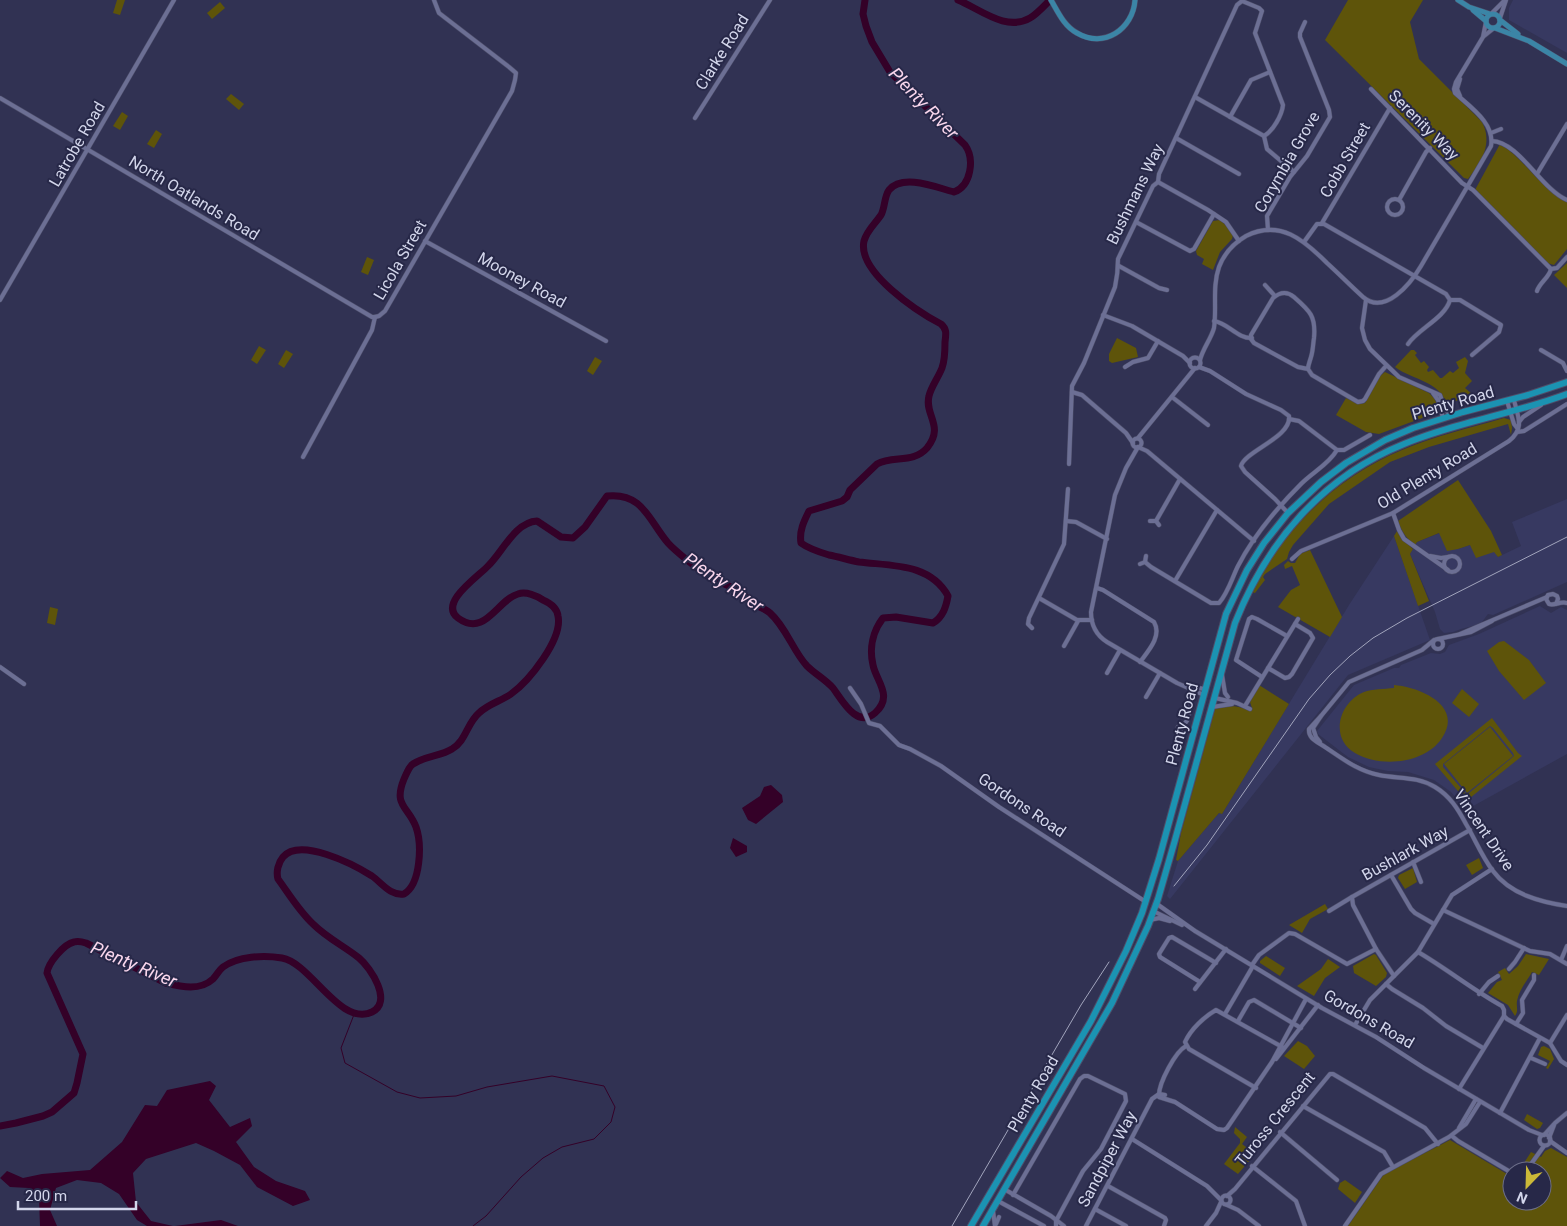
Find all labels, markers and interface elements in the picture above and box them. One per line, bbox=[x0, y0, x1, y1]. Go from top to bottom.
street label: Clarke Road bbox=[691, 11, 753, 93]
water label: Plenty River bbox=[885, 63, 964, 144]
street label: Serenity Way bbox=[1385, 86, 1463, 164]
street label: Latrobe Road bbox=[45, 98, 109, 190]
street label: Corymbia Grove bbox=[1250, 108, 1324, 216]
street label: Cobb Street bbox=[1316, 119, 1374, 201]
street label: Bushmans Way bbox=[1102, 140, 1168, 247]
street label: North Oatlands Road bbox=[125, 152, 263, 244]
street label: Licola Street bbox=[370, 217, 430, 303]
street label: Mooney Road bbox=[475, 248, 569, 312]
street label: Plenty Road bbox=[1410, 382, 1496, 424]
street label: Old Plenty Road bbox=[1374, 439, 1480, 513]
water label: Plenty River bbox=[680, 548, 769, 617]
street label: Plenty Road bbox=[1162, 681, 1202, 767]
street label: Gordons Road bbox=[975, 769, 1069, 841]
street label: Vincent Drive bbox=[1450, 786, 1518, 874]
street label: Bushlark Way bbox=[1358, 821, 1452, 885]
water label: Plenty River bbox=[88, 937, 181, 992]
street label: Gordons Road bbox=[1320, 985, 1418, 1053]
street label: Plenty Road bbox=[1004, 1053, 1062, 1135]
street label: Tuross Crescent bbox=[1231, 1068, 1319, 1170]
street label: Sandpiper Way bbox=[1074, 1107, 1140, 1210]
north arrow bbox=[1502, 1161, 1552, 1211]
scale bar bbox=[18, 1178, 135, 1210]
text: 200 m bbox=[25, 1187, 67, 1205]
text: N bbox=[1514, 1189, 1530, 1207]

